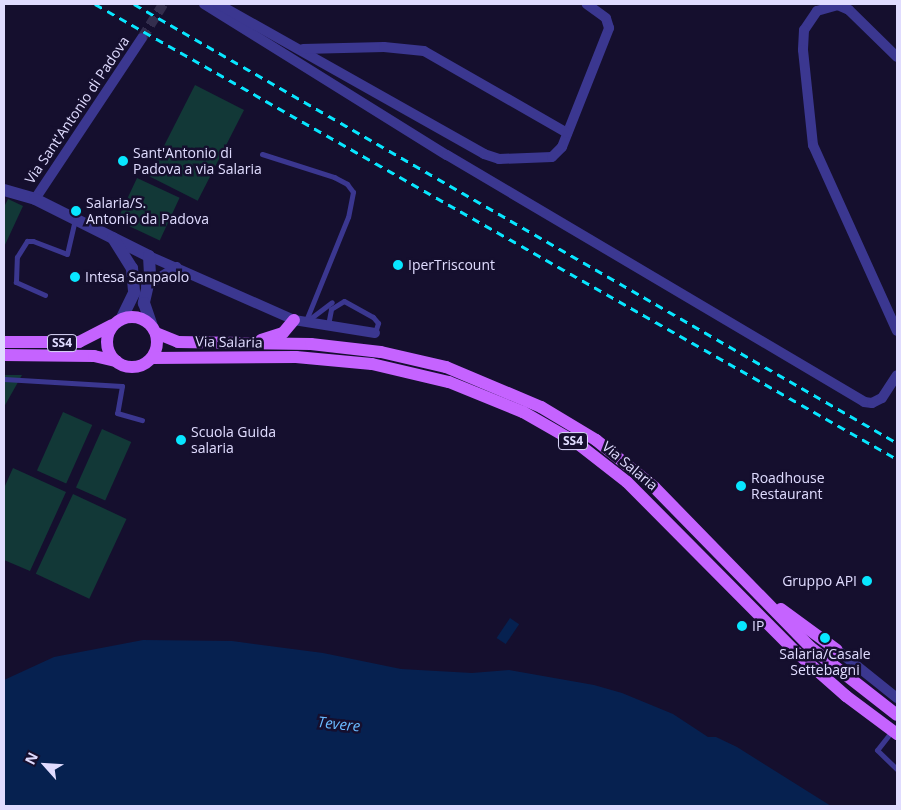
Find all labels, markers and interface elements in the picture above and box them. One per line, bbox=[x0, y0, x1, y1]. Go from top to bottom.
street label: Via Sant'Antonio di Padova bbox=[21, 33, 133, 187]
place label: Sant'Antonio di Padova a via Salaria bbox=[133, 145, 262, 178]
marker: Sant'Antonio di Padova a via Salaria bbox=[117, 155, 129, 167]
place label: Salaria/S. Antonio da Padova bbox=[86, 195, 209, 228]
marker: Salaria/S. Antonio da Padova bbox=[70, 205, 82, 217]
place label: IperTriscount bbox=[408, 257, 495, 273]
marker: IperTriscount bbox=[392, 259, 404, 271]
place label: Intesa Sanpaolo bbox=[85, 269, 189, 285]
marker: Intesa Sanpaolo bbox=[69, 271, 81, 283]
road number: SS4 bbox=[46, 333, 78, 352]
street label: Via Salaria bbox=[195, 333, 263, 351]
place label: Scuola Guida salaria bbox=[191, 424, 276, 457]
road number: SS4 bbox=[557, 432, 589, 451]
marker: Scuola Guida salaria bbox=[175, 434, 187, 446]
street label: Via Salaria bbox=[599, 438, 661, 494]
place label: Roadhouse Restaurant bbox=[751, 470, 825, 502]
marker: Roadhouse Restaurant bbox=[735, 480, 747, 492]
place label: Gruppo API bbox=[782, 573, 857, 589]
marker: Gruppo API bbox=[861, 575, 873, 587]
place label: IP bbox=[752, 618, 764, 634]
marker: IP bbox=[736, 620, 748, 632]
marker: Salaria/Casale Settebagni bbox=[819, 632, 831, 644]
place label: Salaria/Casale Settebagni bbox=[779, 646, 871, 679]
water label: Tevere bbox=[317, 713, 361, 735]
north arrow bbox=[20, 740, 70, 790]
text: N bbox=[20, 749, 42, 767]

